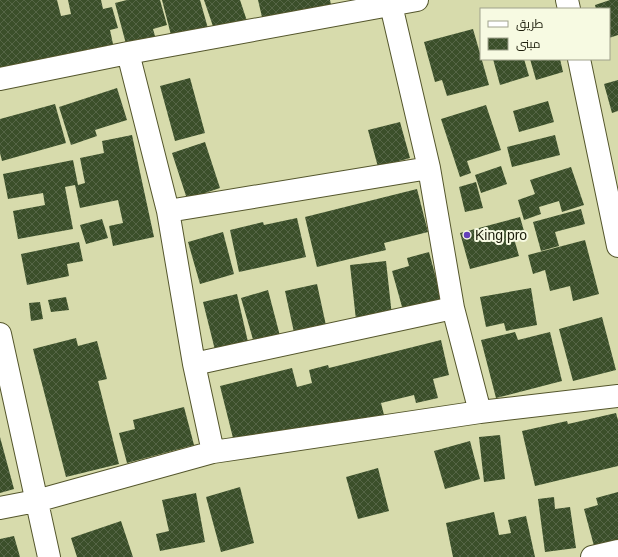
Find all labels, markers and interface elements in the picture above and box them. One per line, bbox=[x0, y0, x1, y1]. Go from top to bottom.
legend bbox=[480, 8, 610, 60]
text: طريق bbox=[516, 17, 544, 31]
text: مبنى bbox=[516, 37, 541, 51]
place label: King pro bbox=[475, 227, 527, 243]
marker: King pro bbox=[462, 230, 472, 240]

